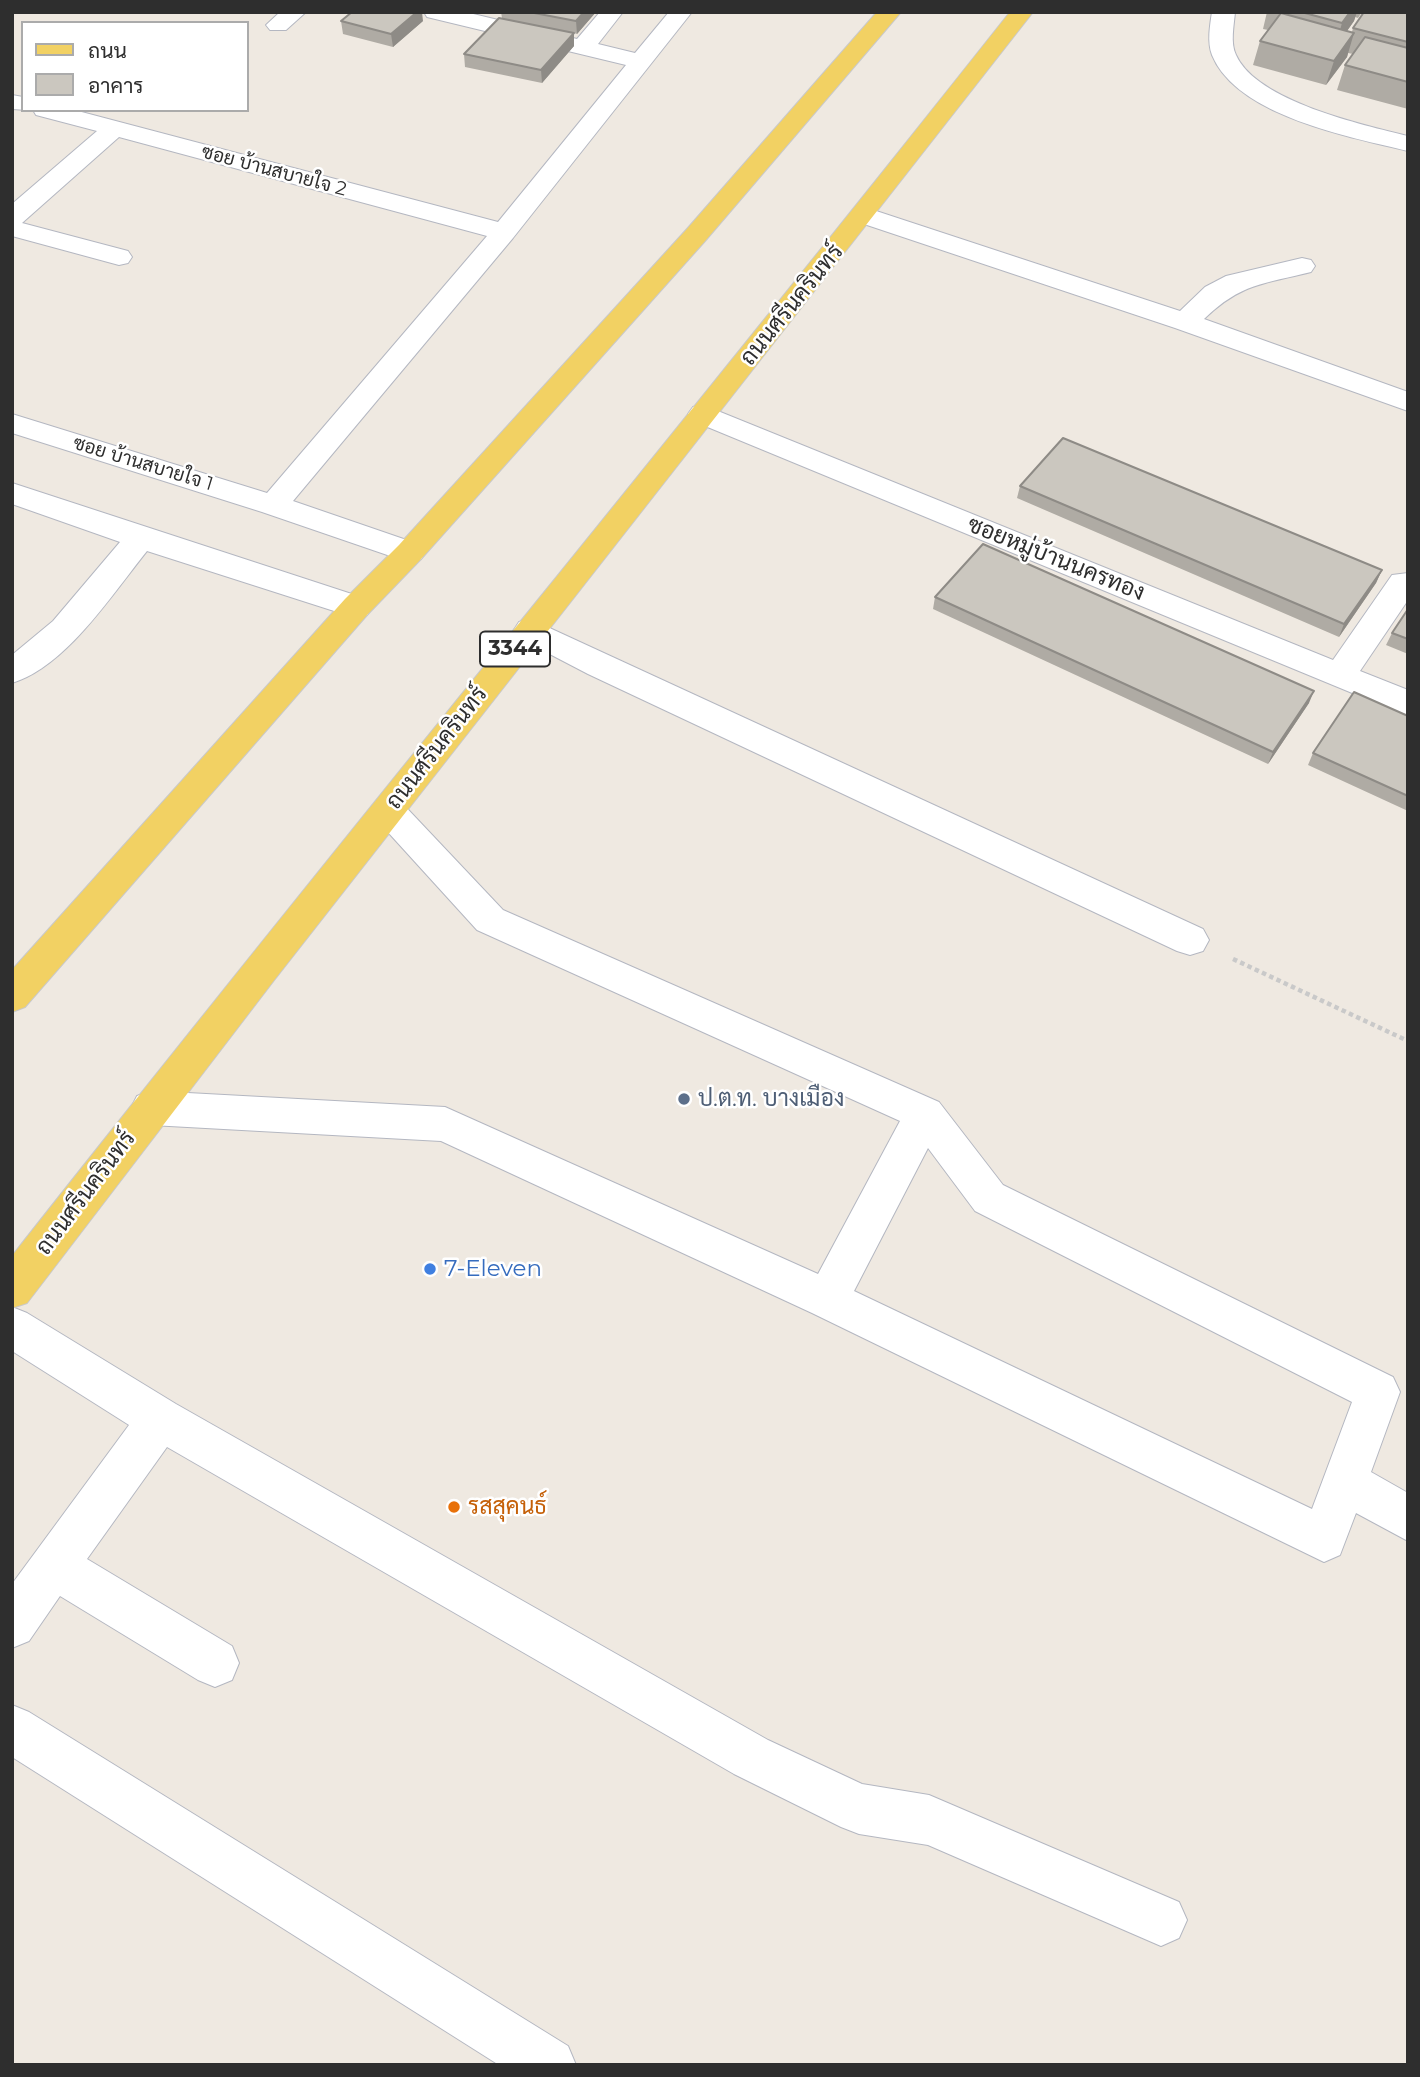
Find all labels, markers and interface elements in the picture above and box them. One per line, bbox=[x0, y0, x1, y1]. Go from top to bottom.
legend bbox=[21, 21, 248, 112]
text: ถนน bbox=[88, 38, 127, 63]
text: อาคาร bbox=[88, 73, 144, 98]
street label: ซอย บ้านสบายใจ 2 bbox=[199, 141, 349, 201]
street label: ถนนศรีนครินทร์ bbox=[735, 239, 849, 371]
street label: ซอย บ้านสบายใจ 1 bbox=[70, 432, 216, 496]
street label: ซอยหมู่บ้านนครทอง bbox=[963, 511, 1149, 607]
road number: 3344 bbox=[480, 632, 550, 666]
street label: ถนนศรีนครินทร์ bbox=[381, 681, 493, 815]
place label: ป.ต.ท. บางเมือง bbox=[698, 1085, 844, 1113]
marker: ป.ต.ท. บางเมือง bbox=[676, 1091, 692, 1107]
street label: ถนนศรีนครินทร์ bbox=[30, 1126, 142, 1260]
place label: 7-Eleven bbox=[444, 1255, 542, 1283]
marker: 7-Eleven bbox=[422, 1261, 438, 1277]
place label: รสสุคนธ์ bbox=[468, 1493, 547, 1521]
marker: รสสุคนธ์ bbox=[446, 1499, 462, 1515]

